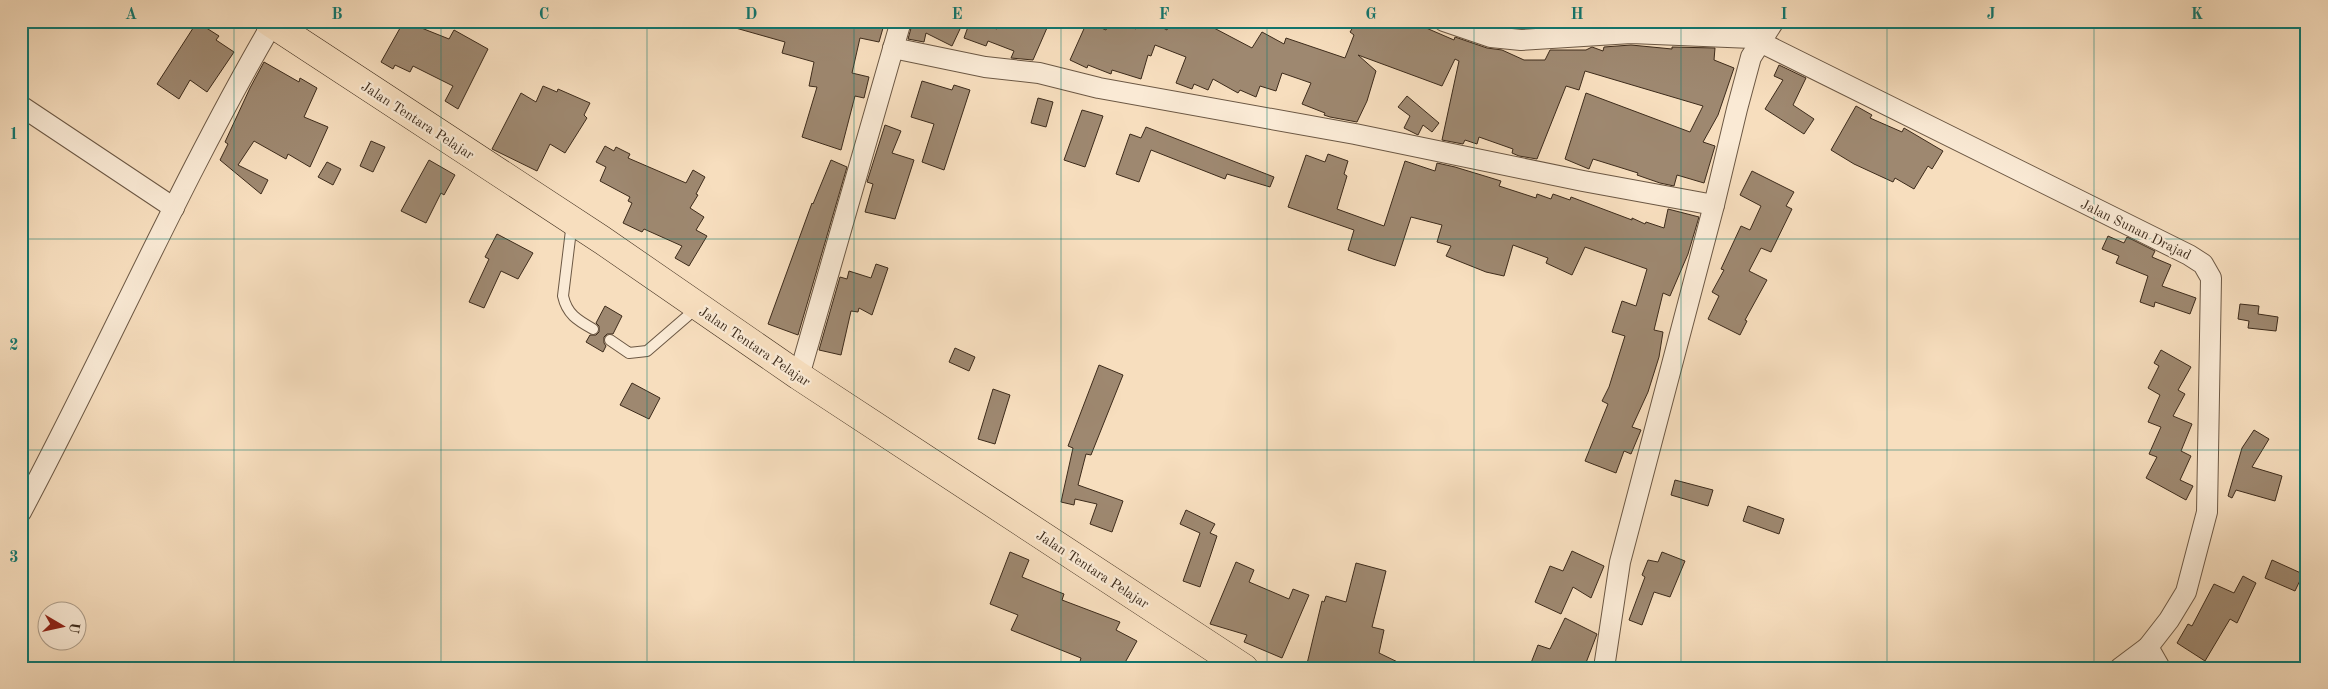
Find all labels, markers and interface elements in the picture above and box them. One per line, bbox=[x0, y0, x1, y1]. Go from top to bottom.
text: A bbox=[125, 7, 137, 23]
text: B bbox=[331, 7, 343, 23]
text: C bbox=[539, 7, 549, 23]
text: D bbox=[745, 7, 757, 23]
text: E bbox=[951, 7, 963, 23]
text: F bbox=[1159, 7, 1170, 23]
text: G bbox=[1365, 7, 1377, 23]
text: H bbox=[1570, 7, 1584, 23]
text: I bbox=[1780, 7, 1788, 23]
text: J bbox=[1987, 7, 1996, 23]
text: K bbox=[2191, 7, 2203, 23]
street label: Jalan Tentara Pelajar bbox=[359, 79, 476, 163]
text: 1 bbox=[9, 127, 19, 143]
street label: Jalan Sunan Drajad bbox=[2078, 197, 2193, 263]
street label: Jalan Tentara Pelajar bbox=[696, 304, 813, 389]
text: 2 bbox=[9, 338, 19, 354]
street label: Jalan Tentara Pelajar bbox=[1034, 528, 1151, 612]
text: 3 bbox=[9, 550, 19, 566]
north arrow bbox=[38, 602, 88, 652]
text: U bbox=[66, 621, 82, 634]

